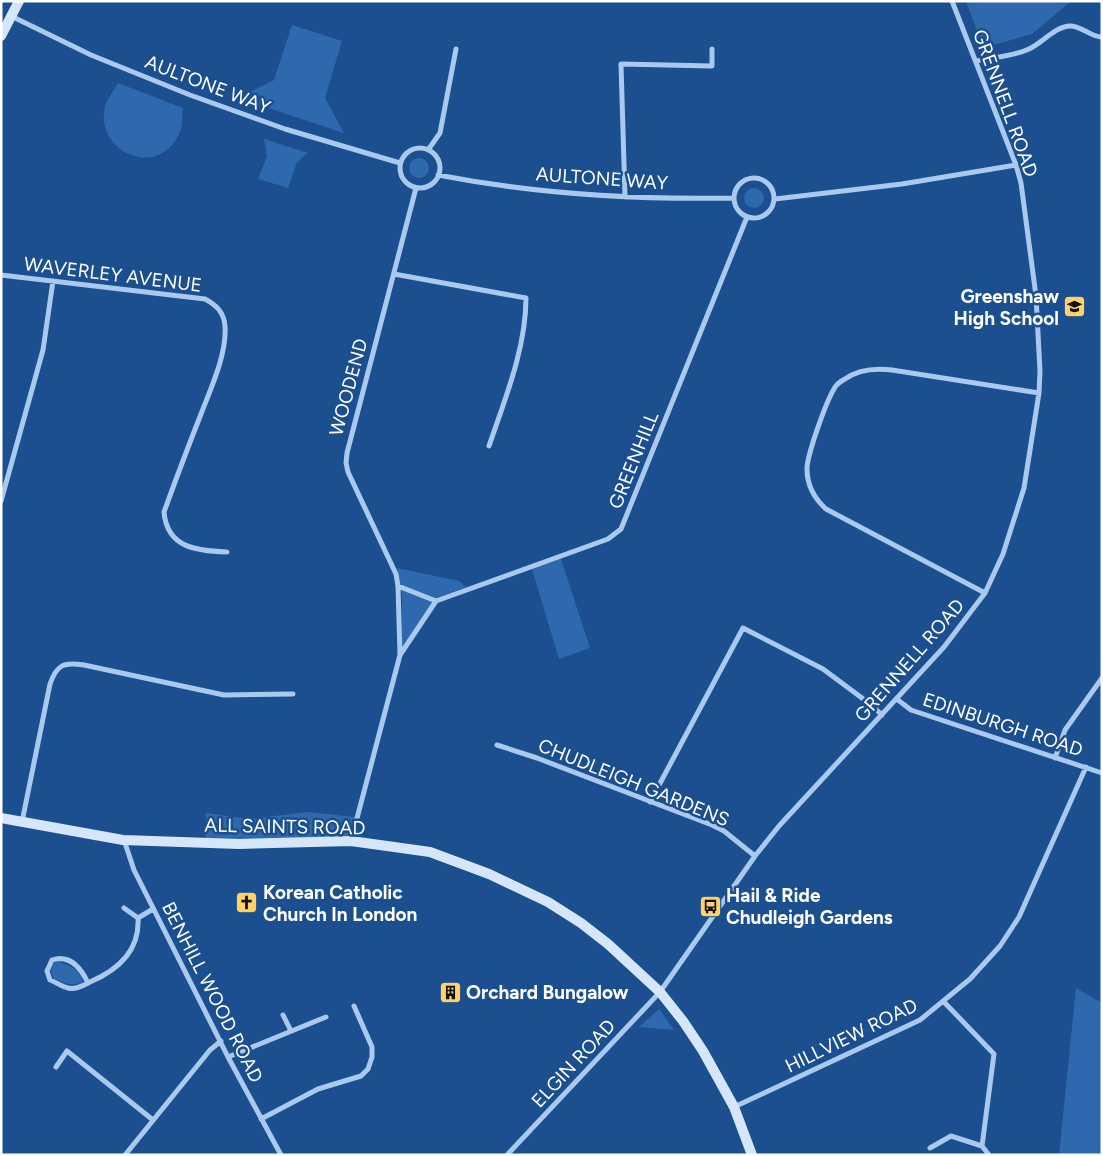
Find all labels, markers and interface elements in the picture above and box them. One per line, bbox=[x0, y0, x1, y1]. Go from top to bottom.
street label: GRENNELL ROAD bbox=[968, 26, 1043, 180]
street label: AULTONE WAY bbox=[142, 50, 274, 119]
street label: AULTONE WAY bbox=[535, 162, 669, 195]
street label: WAVERLEY AVENUE bbox=[23, 252, 203, 297]
place label: Greenshaw High School bbox=[954, 285, 1059, 330]
school or university icon: Greenshaw High School bbox=[1063, 295, 1087, 319]
street label: WOODEND bbox=[324, 336, 373, 438]
street label: GREENHILL bbox=[604, 408, 663, 512]
street label: GRENNELL ROAD bbox=[850, 594, 969, 726]
street label: EDINBURGH ROAD bbox=[920, 688, 1086, 761]
street label: CHUDLEIGH GARDENS bbox=[535, 734, 733, 831]
street label: ALL SAINTS ROAD bbox=[204, 814, 366, 839]
place label: Korean Catholic Church In London bbox=[263, 881, 417, 926]
place label: Hail & Ride Chudleigh Gardens bbox=[726, 884, 893, 929]
church icon: Korean Catholic Church In London bbox=[235, 891, 259, 915]
bus stop icon: Hail & Ride Chudleigh Gardens bbox=[698, 894, 722, 918]
street label: BENHILL WOOD ROAD bbox=[157, 898, 268, 1086]
building icon: Orchard Bungalow bbox=[438, 980, 462, 1004]
place label: Orchard Bungalow bbox=[466, 981, 629, 1004]
street label: HILLVIEW ROAD bbox=[781, 993, 921, 1077]
street label: ELGIN ROAD bbox=[527, 1014, 620, 1112]

